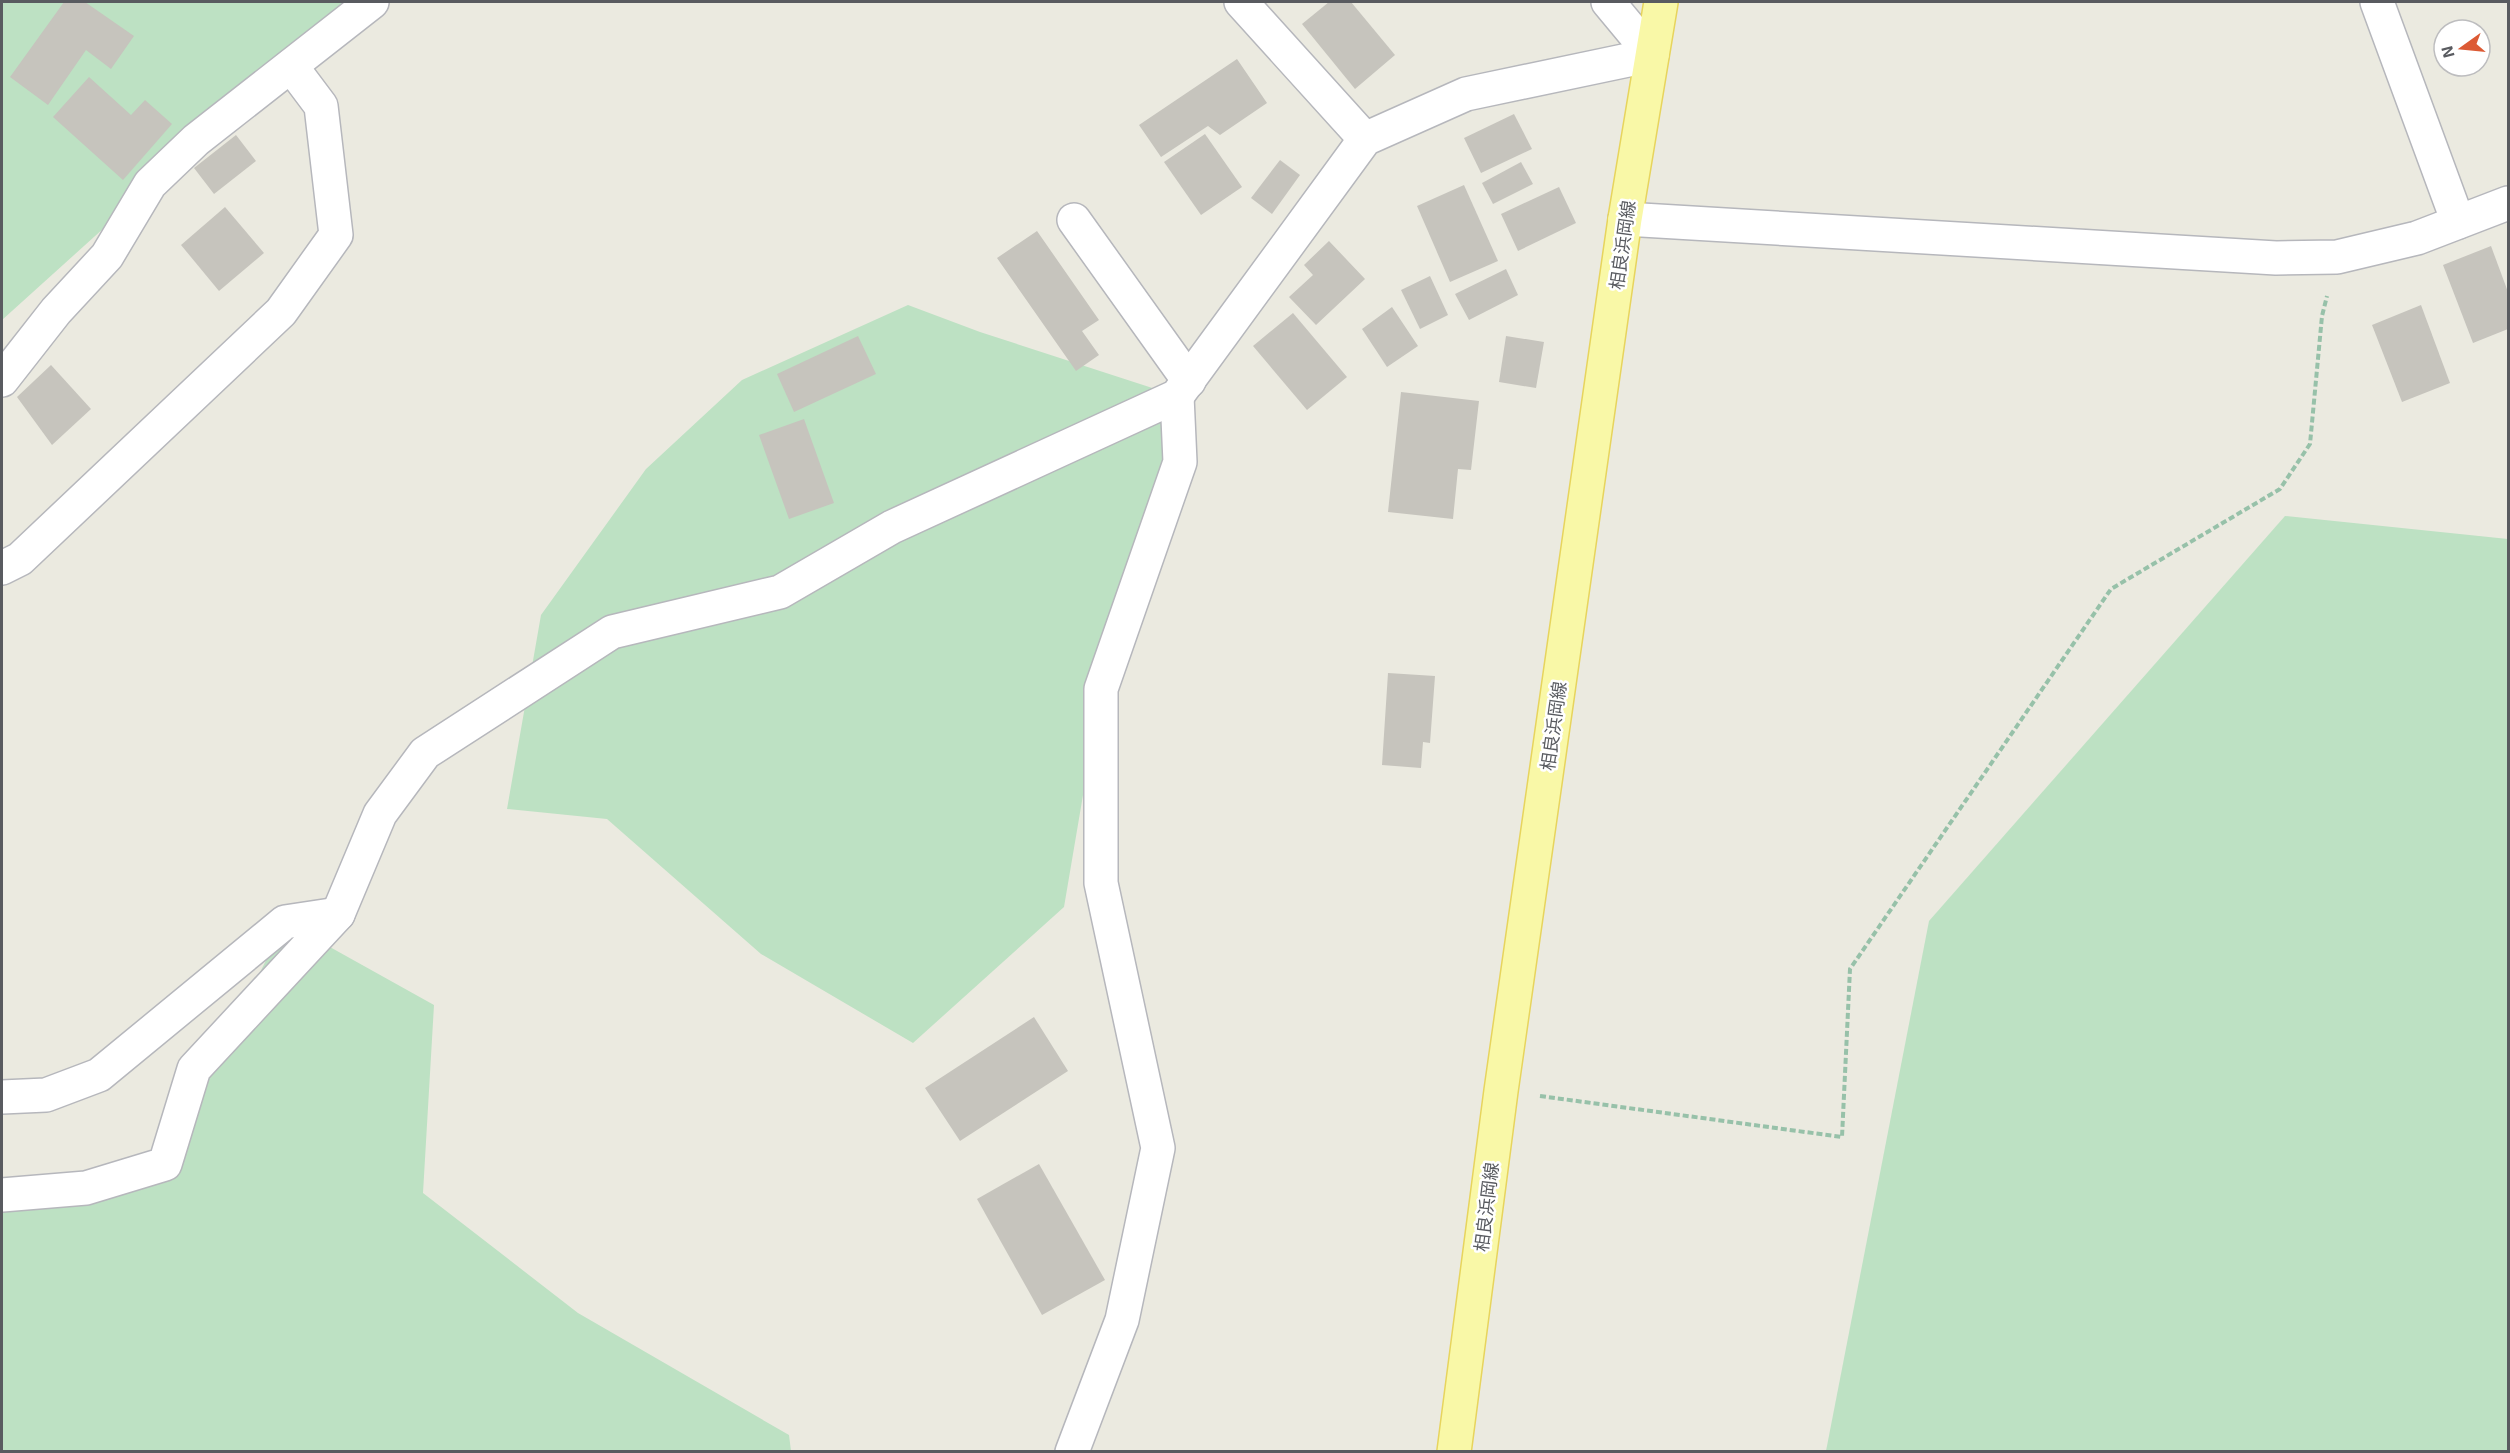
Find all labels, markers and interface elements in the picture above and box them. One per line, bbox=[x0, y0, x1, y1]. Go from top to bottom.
north arrow bbox=[2432, 18, 2492, 78]
text: N bbox=[2436, 44, 2458, 60]
street label: 相良浜岡線 bbox=[1605, 199, 1639, 291]
street label: 相良浜岡線 bbox=[1536, 680, 1570, 772]
street label: 相良浜岡線 bbox=[1470, 1161, 1502, 1253]

